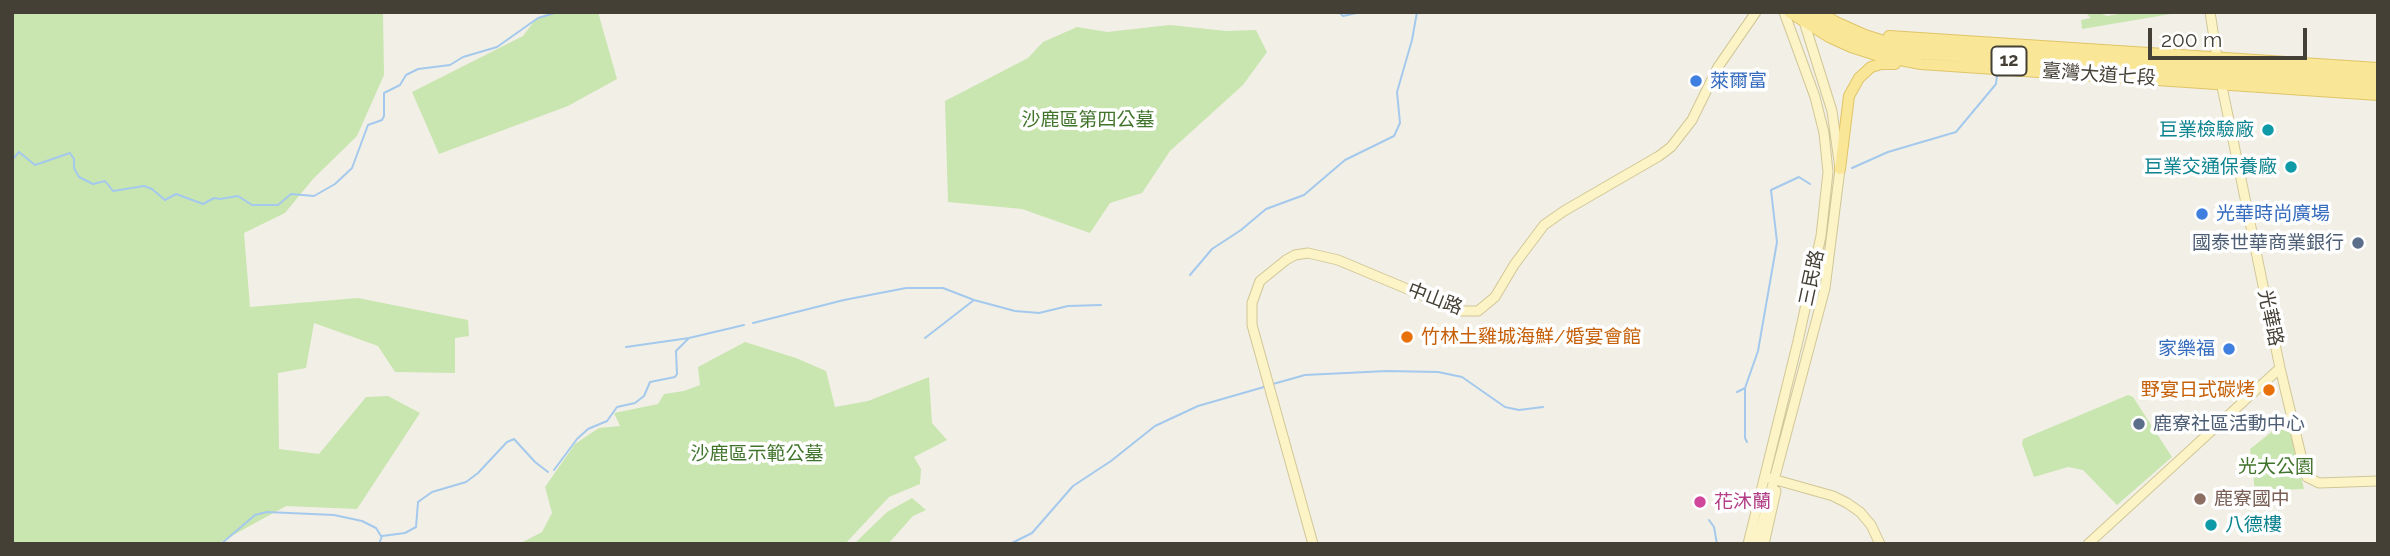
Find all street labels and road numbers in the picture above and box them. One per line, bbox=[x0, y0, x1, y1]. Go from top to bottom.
road number: 12 bbox=[1992, 46, 2026, 76]
street label: 臺灣大道七段 bbox=[2041, 60, 2157, 90]
street label: 三民路 bbox=[1795, 248, 1829, 308]
street label: 中山路 bbox=[1404, 278, 1466, 320]
street label: 光華路 bbox=[2253, 288, 2287, 348]

